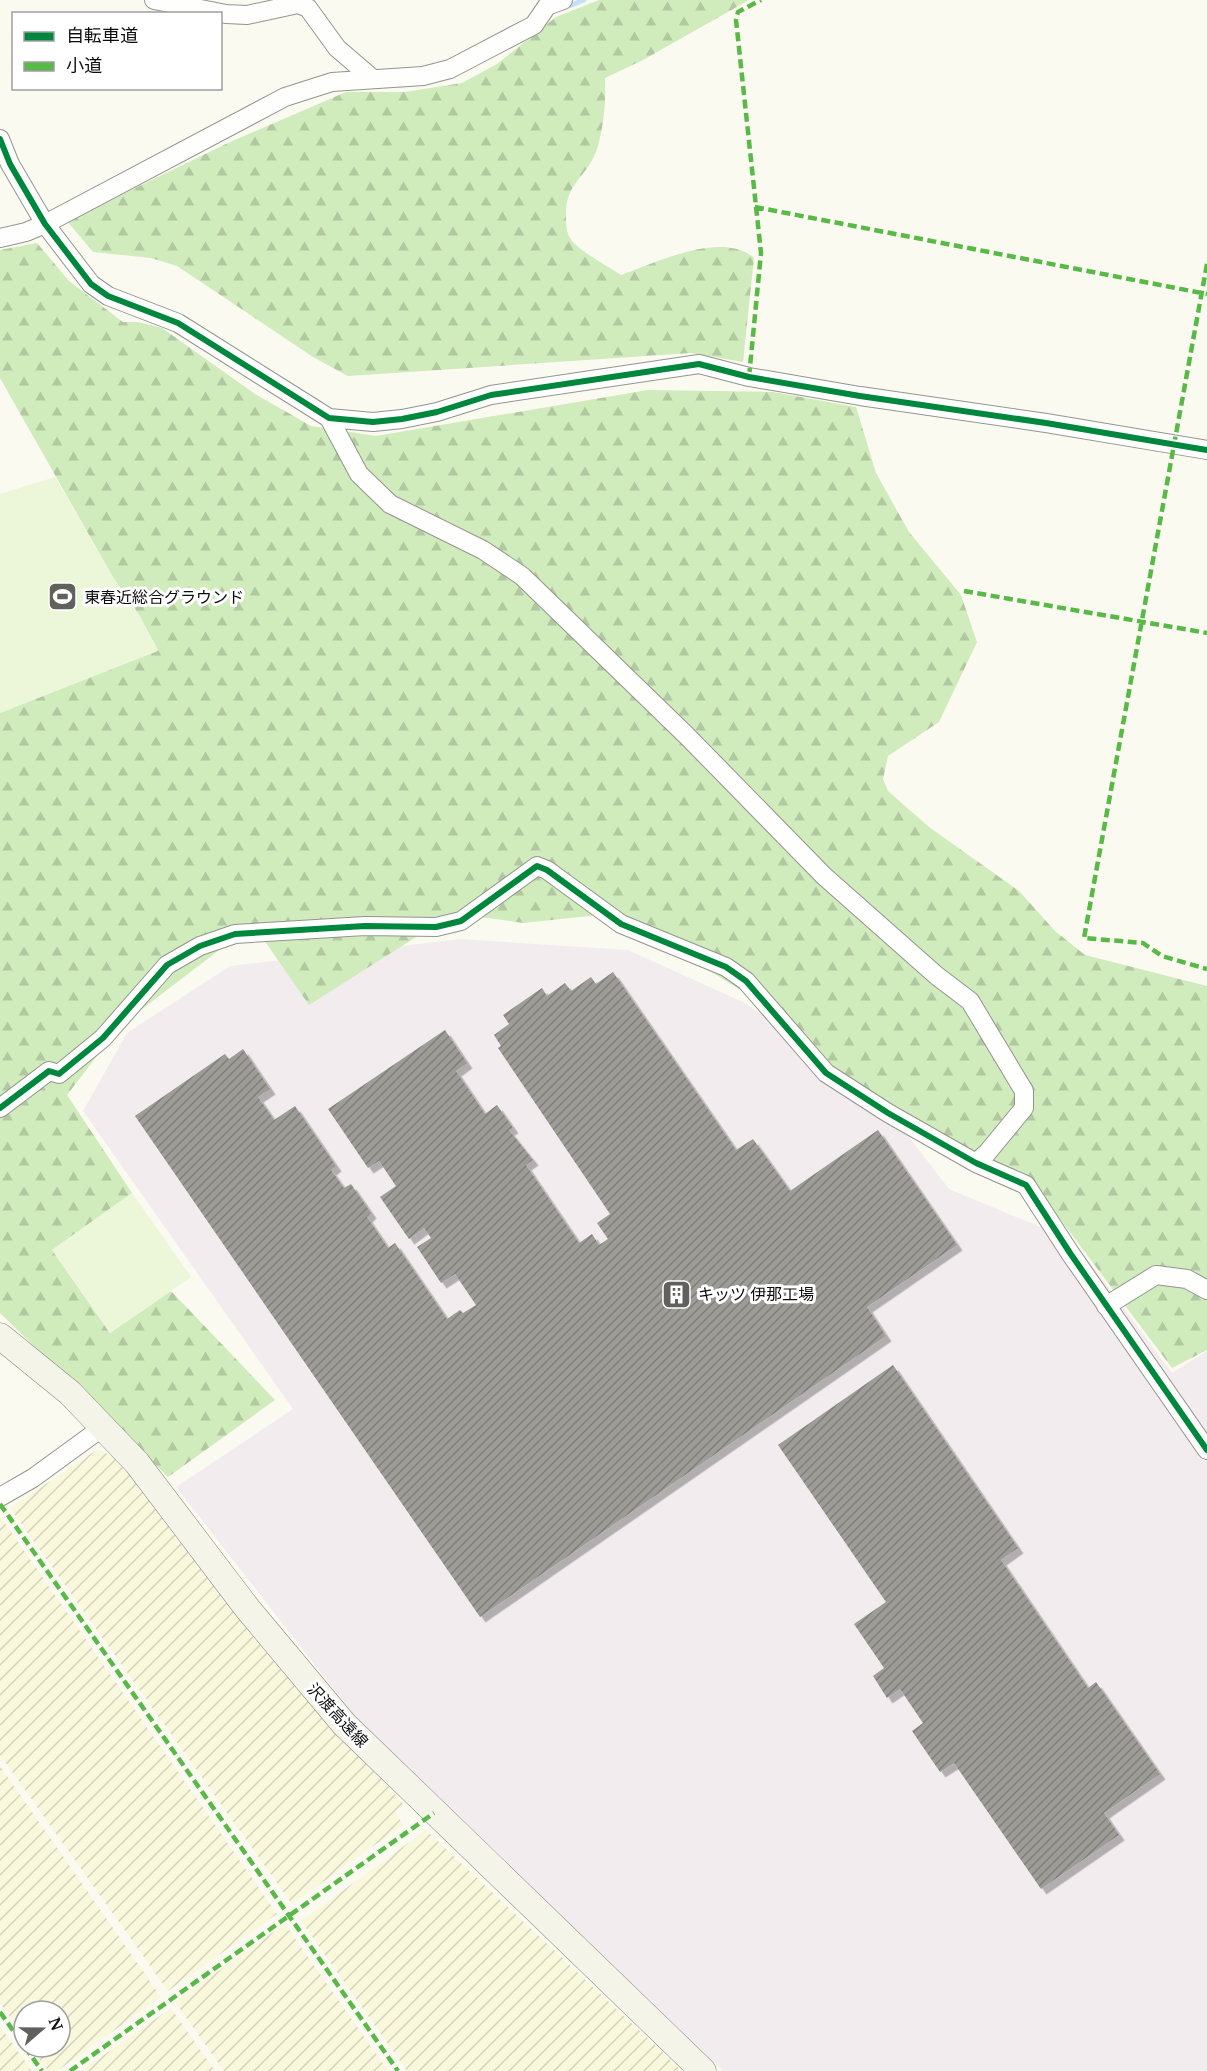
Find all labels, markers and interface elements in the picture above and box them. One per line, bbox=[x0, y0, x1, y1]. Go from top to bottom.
legend bbox=[12, 12, 222, 90]
text: 自転車道 bbox=[66, 23, 138, 47]
text: 小道 bbox=[66, 53, 102, 77]
sports icon: 東春近総合グラウンド bbox=[47, 581, 79, 613]
place label: 東春近総合グラウンド bbox=[84, 586, 244, 608]
building icon: キッツ 伊那工場 bbox=[661, 1278, 693, 1310]
place label: キッツ 伊那工場 bbox=[698, 1283, 814, 1305]
street label: 沢渡高遠線 bbox=[303, 1678, 373, 1752]
north arrow bbox=[12, 1999, 72, 2059]
text: N bbox=[44, 2014, 69, 2034]

